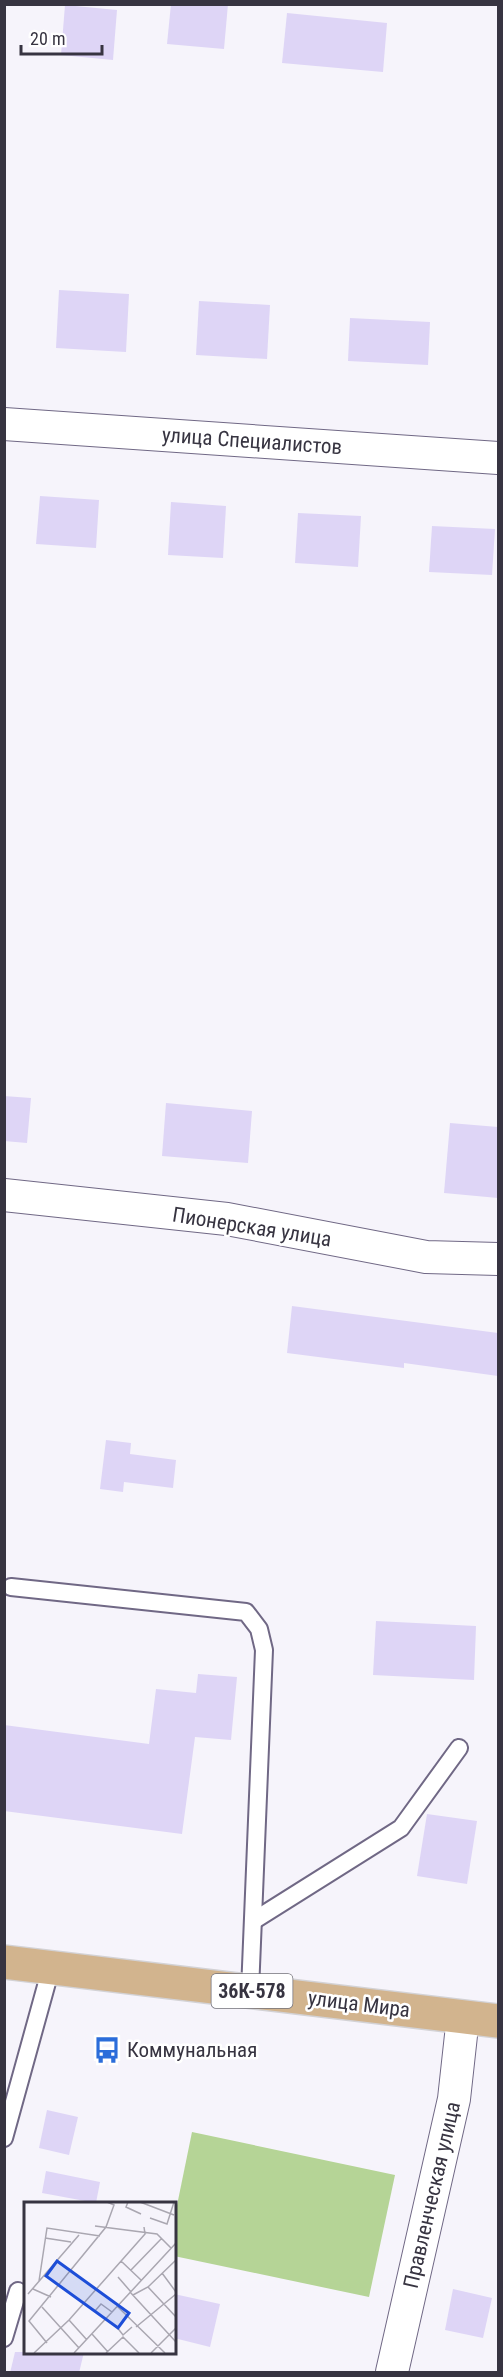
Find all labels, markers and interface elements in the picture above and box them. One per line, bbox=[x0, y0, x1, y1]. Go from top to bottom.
scale bar bbox=[21, 18, 102, 56]
text: 20 m bbox=[30, 28, 65, 49]
street label: улица Специалистов bbox=[161, 423, 343, 459]
street label: Пионерская улица bbox=[171, 1203, 333, 1251]
road number: 36К-578 bbox=[212, 1974, 292, 2008]
street label: улица Мира bbox=[307, 1986, 411, 2022]
bus stop icon: Коммунальная bbox=[92, 2035, 122, 2065]
place label: Коммунальная bbox=[127, 2038, 257, 2062]
street label: Правленческая улица bbox=[399, 2099, 465, 2291]
inset map bbox=[24, 2202, 176, 2353]

